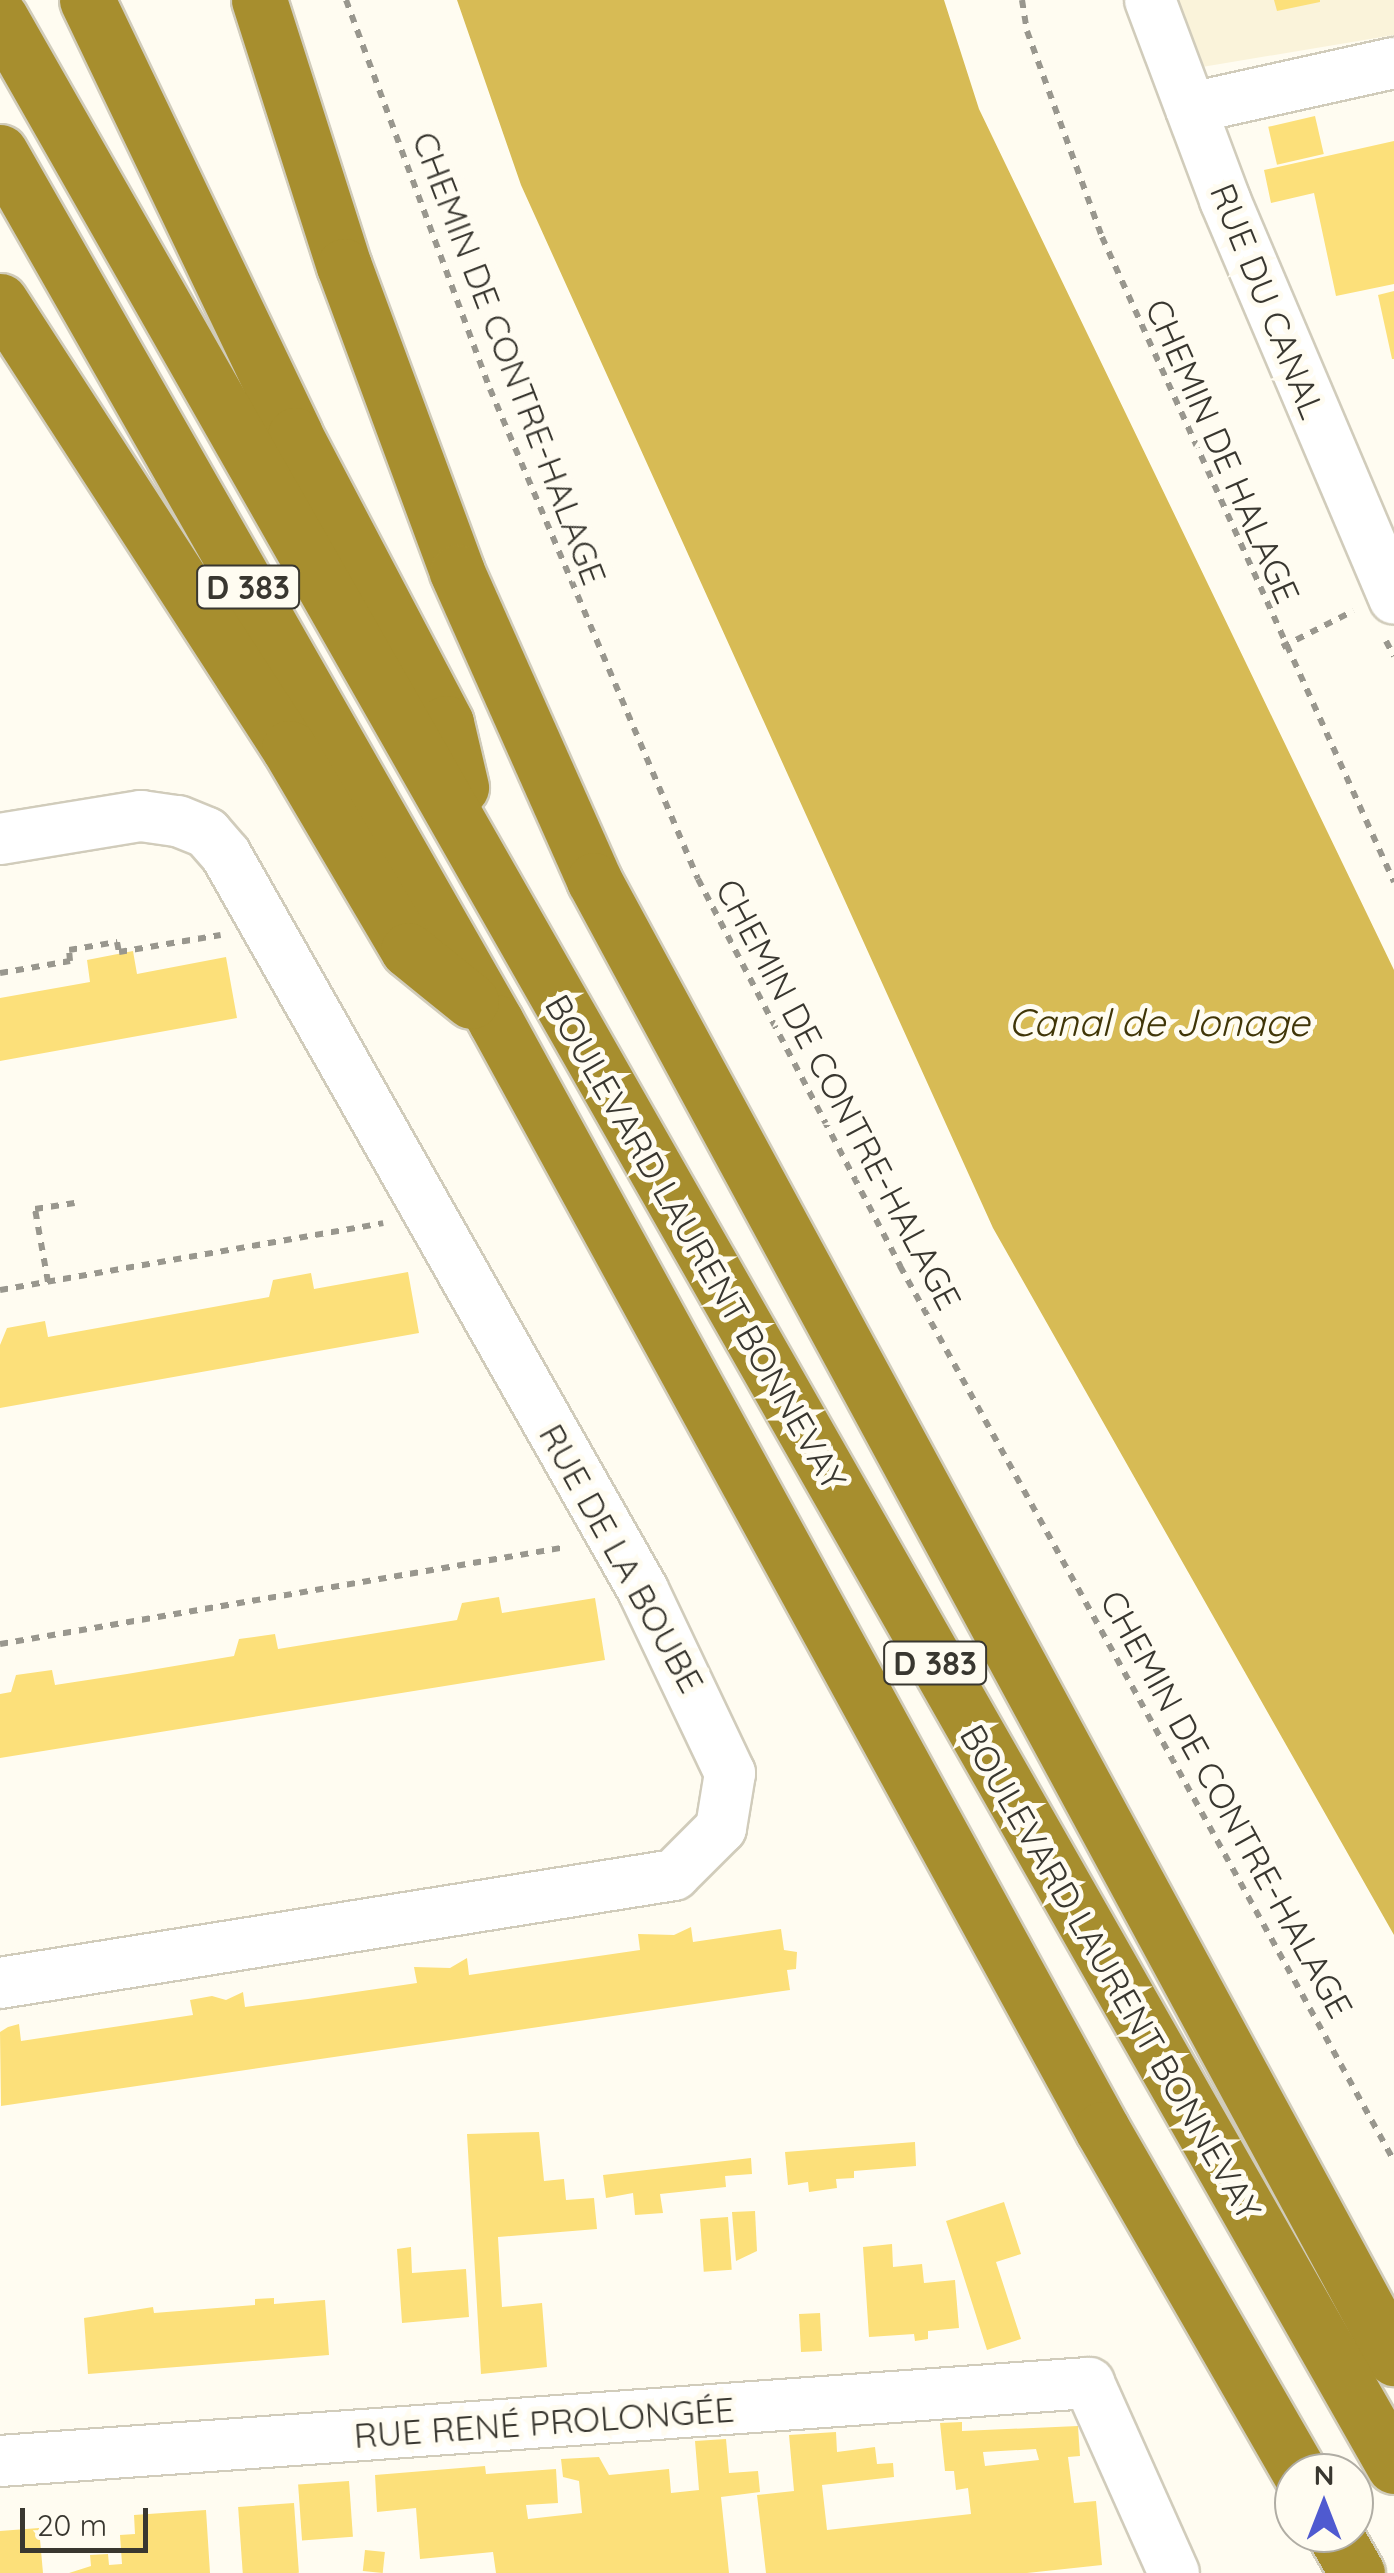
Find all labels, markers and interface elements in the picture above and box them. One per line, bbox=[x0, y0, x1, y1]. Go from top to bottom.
street label: CHEMIN DE CONTRE-HALAGE bbox=[404, 126, 616, 590]
street label: RUE DU CANAL bbox=[1202, 177, 1334, 425]
street label: CHEMIN DE HALAGE bbox=[1137, 292, 1309, 610]
road number: D 383 bbox=[196, 560, 300, 614]
street label: CHEMIN DE CONTRE-HALAGE bbox=[707, 871, 971, 1317]
street label: BOULEVARD LAURENT BONNEVAY bbox=[537, 987, 855, 1497]
water label: Canal de Jonage bbox=[1009, 1000, 1309, 1046]
street label: RUE DE LA BOUBE bbox=[531, 1416, 713, 1700]
street label: CHEMIN DE CONTRE-HALAGE bbox=[1092, 1583, 1362, 2025]
road number: D 383 bbox=[882, 1636, 988, 1690]
street label: BOULEVARD LAURENT BONNEVAY bbox=[952, 1717, 1270, 2227]
street label: RUE RENÉ PROLONGÉE bbox=[352, 2388, 736, 2456]
north arrow bbox=[1274, 2453, 1374, 2553]
text: N bbox=[1314, 2457, 1334, 2492]
scale bar bbox=[25, 2488, 152, 2550]
text: 20 m bbox=[37, 2506, 107, 2544]

